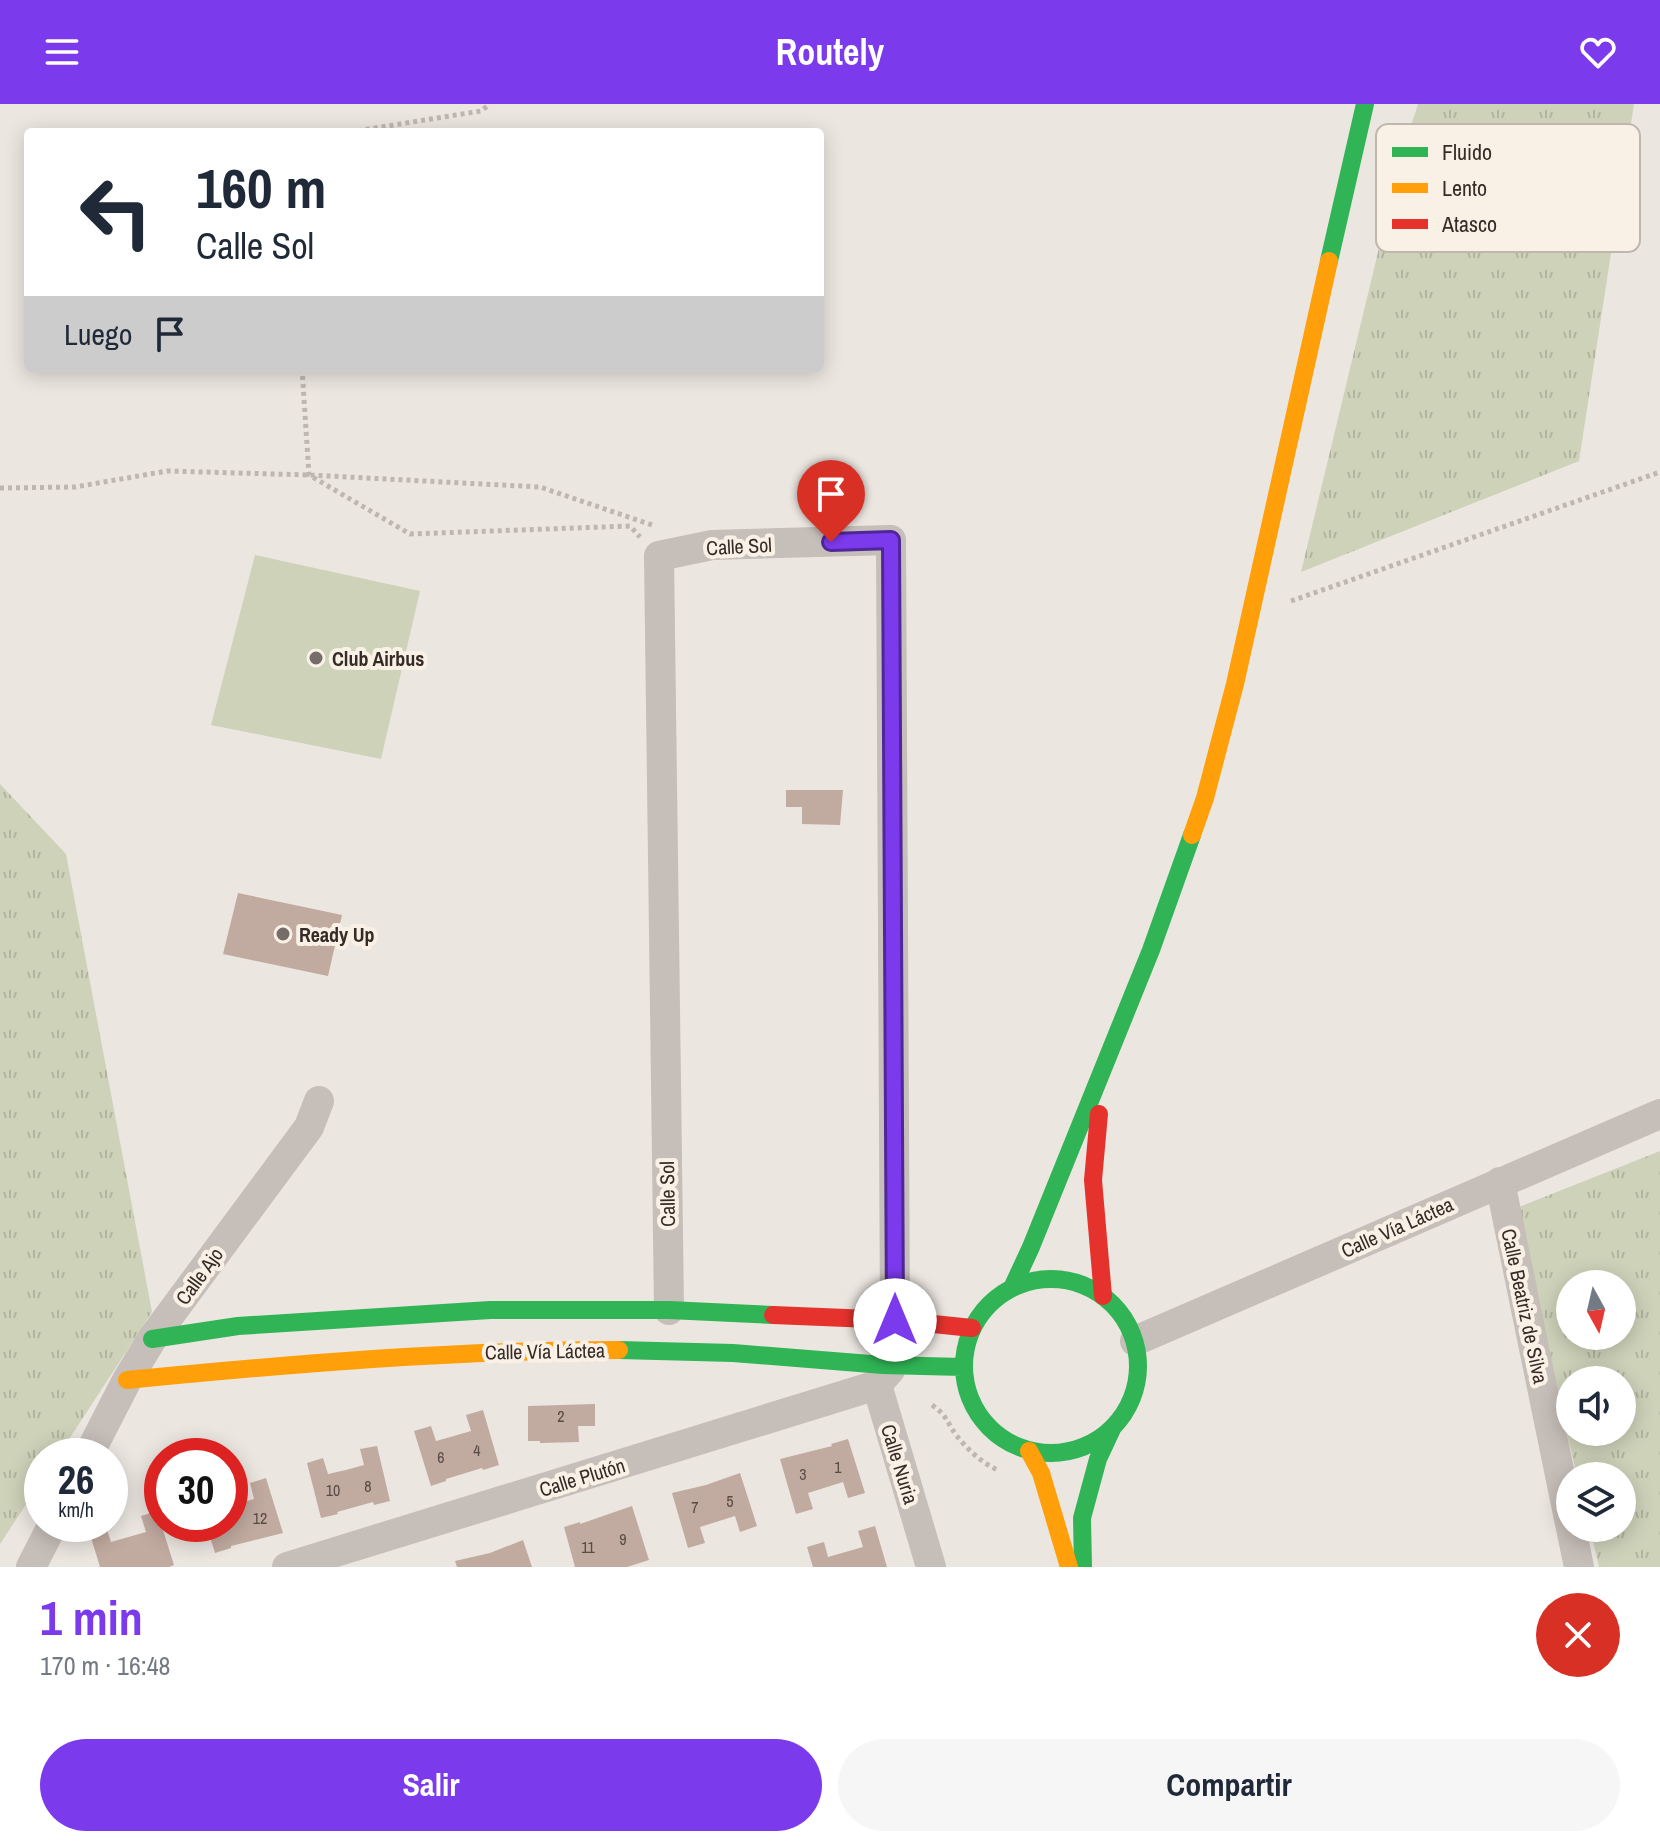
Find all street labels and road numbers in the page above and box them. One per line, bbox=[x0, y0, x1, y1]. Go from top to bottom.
street label: Calle Sol bbox=[706, 531, 772, 561]
street label: Calle Sol bbox=[653, 1161, 681, 1227]
street label: Calle Vía Láctea bbox=[1337, 1190, 1457, 1264]
street label: Calle Beatriz de Silva bbox=[1495, 1226, 1555, 1386]
street label: Calle Ajo bbox=[169, 1242, 229, 1310]
street label: Calle Vía Láctea bbox=[485, 1336, 605, 1366]
street label: Calle Nuria bbox=[875, 1421, 925, 1507]
street label: Calle Plutón bbox=[536, 1451, 628, 1503]

